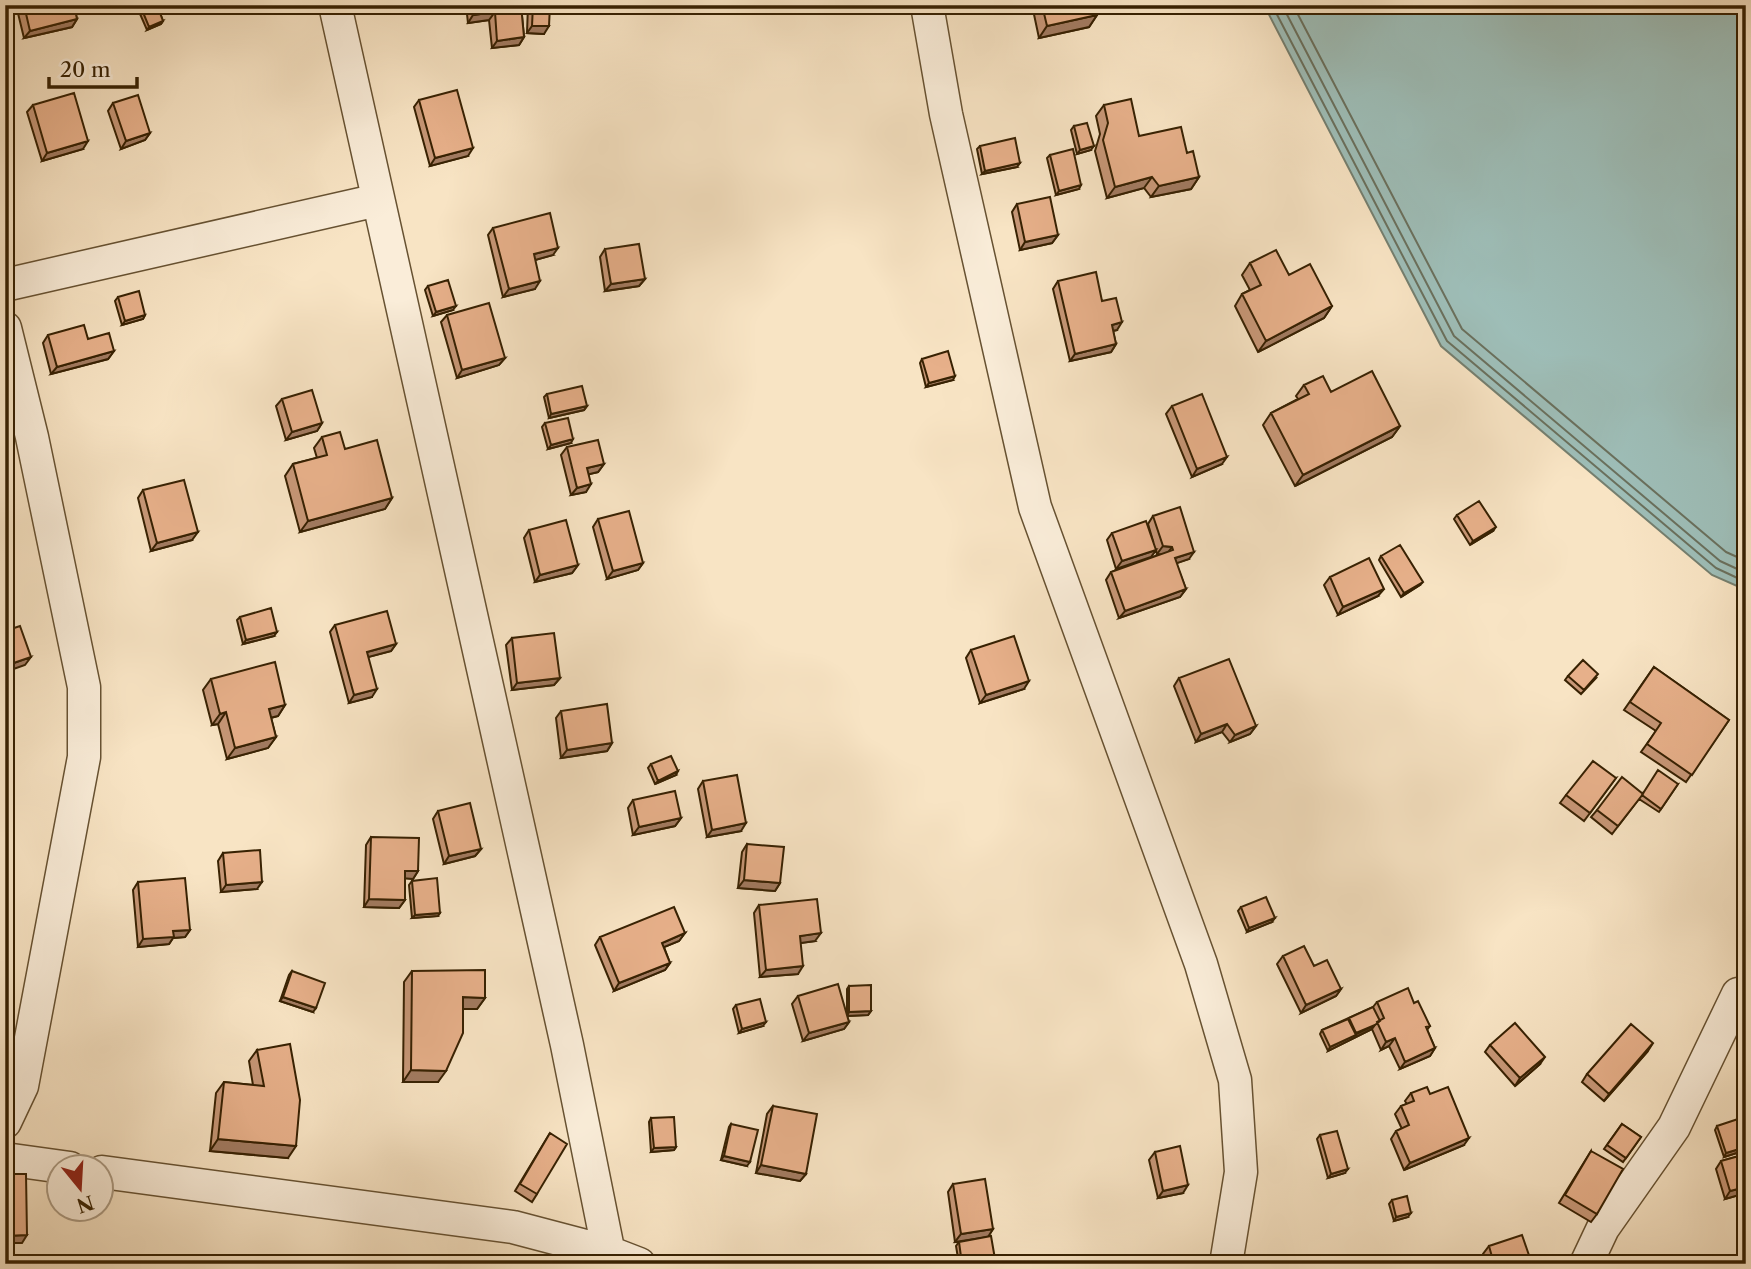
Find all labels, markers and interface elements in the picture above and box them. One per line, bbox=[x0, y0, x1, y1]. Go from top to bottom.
scale bar bbox=[49, 46, 136, 90]
text: 20 m bbox=[60, 57, 111, 82]
north arrow bbox=[46, 1154, 116, 1224]
text: N bbox=[74, 1190, 97, 1217]

